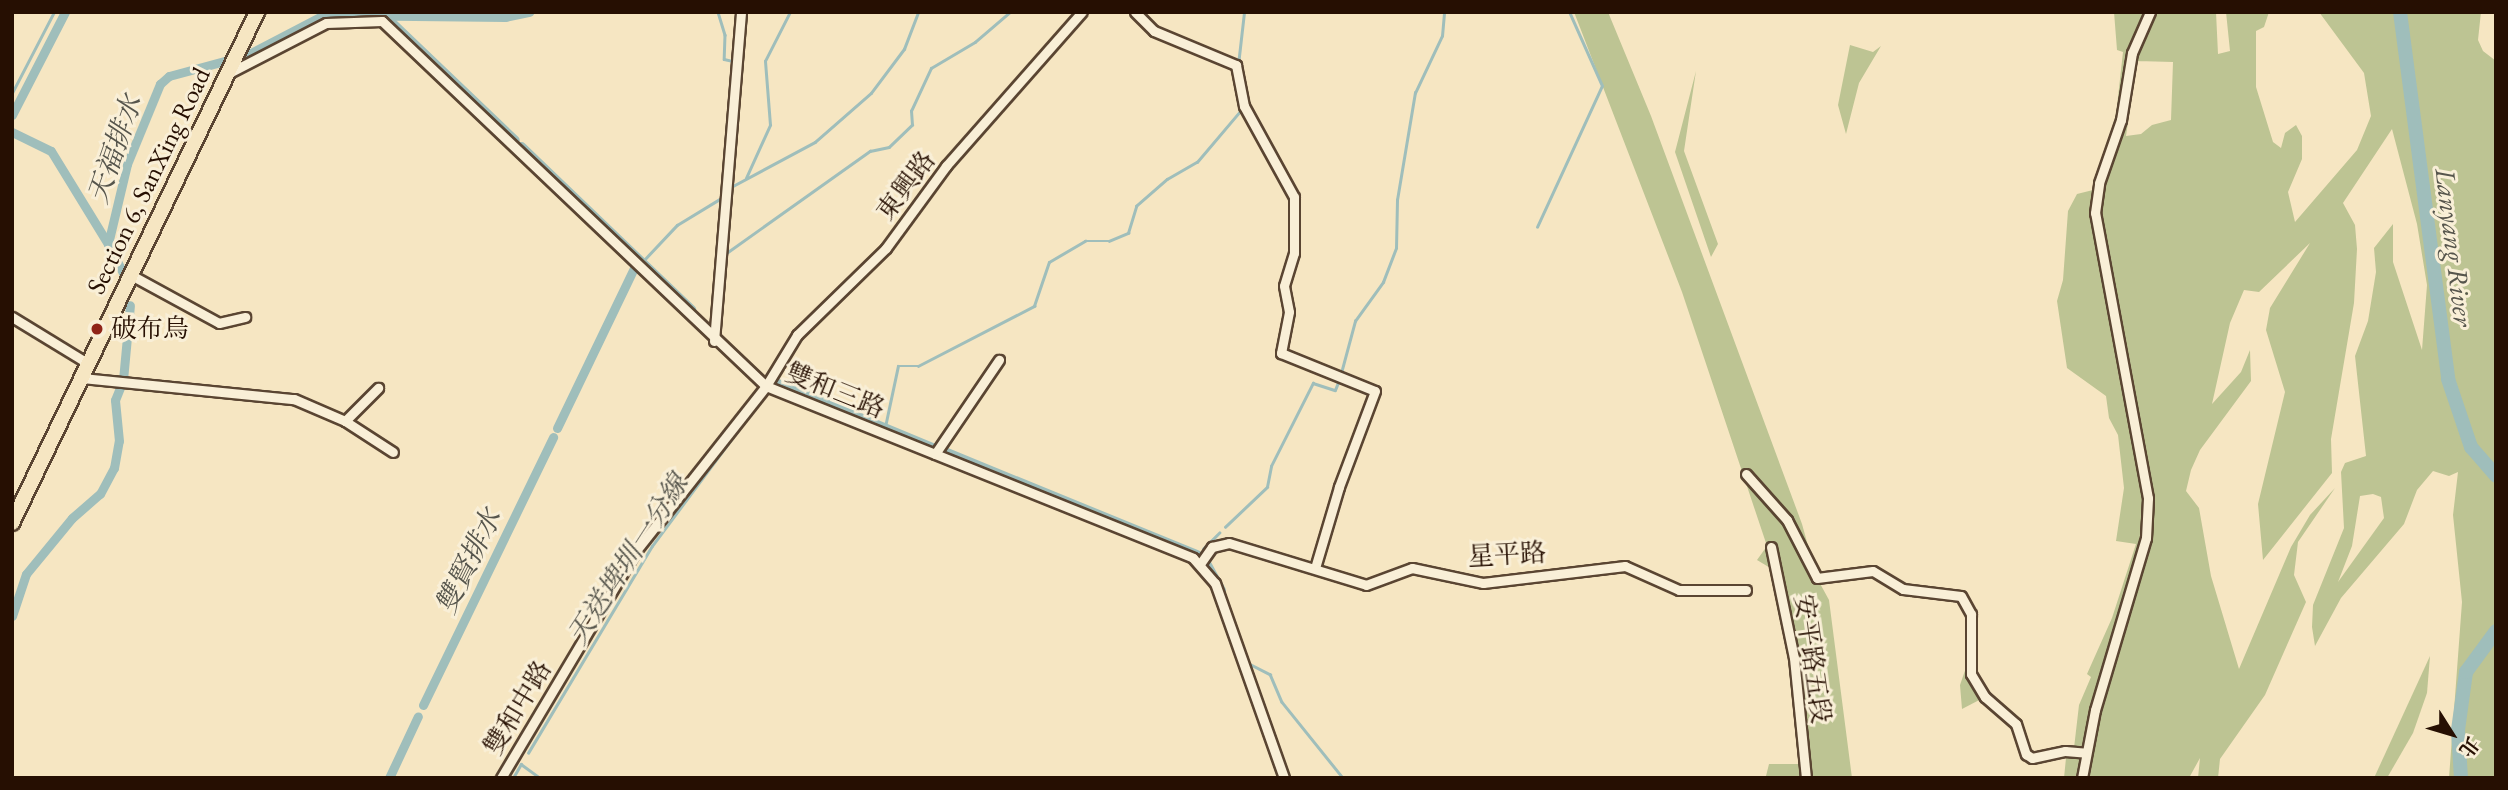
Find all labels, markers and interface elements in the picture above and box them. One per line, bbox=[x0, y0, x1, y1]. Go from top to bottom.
street label: Section 6, SanXing Road bbox=[81, 63, 217, 299]
water label: 天福排水 bbox=[80, 91, 148, 207]
street label: 東興路 bbox=[870, 145, 942, 227]
water label: Lanyang River bbox=[2429, 166, 2481, 328]
place label: 破布烏 bbox=[111, 313, 189, 345]
marker: 破布烏 bbox=[89, 321, 105, 337]
street label: 雙和三路 bbox=[781, 357, 889, 425]
water label: 天送埤圳一分線 bbox=[560, 468, 694, 650]
water label: 雙賢排水 bbox=[428, 503, 508, 619]
street label: 星平路 bbox=[1467, 537, 1547, 573]
street label: 安平路五段 bbox=[1788, 592, 1836, 726]
street label: 雙和中路 bbox=[478, 655, 558, 761]
north arrow bbox=[2417, 699, 2487, 769]
text: 北 bbox=[2453, 732, 2485, 762]

